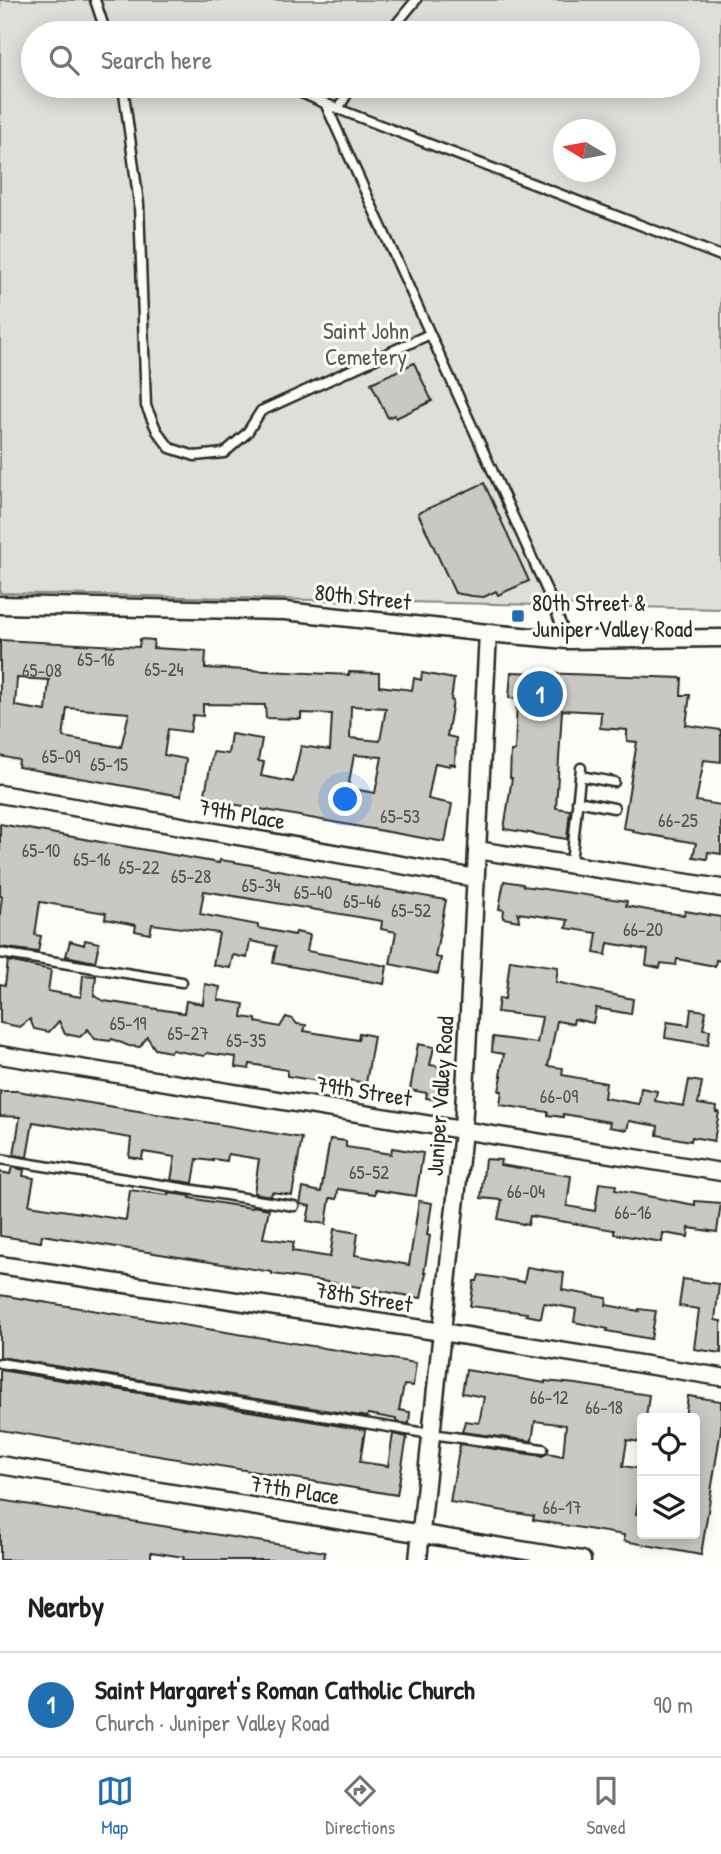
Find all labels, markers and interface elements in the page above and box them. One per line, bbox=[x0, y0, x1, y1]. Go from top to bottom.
search box bbox=[21, 21, 700, 98]
icon: search bbox=[45, 41, 83, 79]
text: Search here bbox=[101, 42, 212, 77]
north arrow bbox=[553, 119, 616, 182]
park label: Saint John Cemetery bbox=[323, 315, 409, 372]
street label: 80th Street bbox=[313, 576, 414, 617]
place label: 80th Street & Juniper Valley Road bbox=[532, 587, 692, 644]
marker: 80th Street & Juniper Valley Road bbox=[510, 608, 526, 624]
house number: 65-16 bbox=[77, 646, 115, 672]
house number: 65-24 bbox=[144, 656, 184, 682]
house number: 65-08 bbox=[22, 657, 62, 683]
pin: 1 bbox=[517, 668, 563, 720]
house number: 65-09 bbox=[42, 743, 80, 769]
house number: 65-15 bbox=[90, 751, 128, 777]
your location bbox=[328, 782, 362, 816]
street label: 79th Place bbox=[197, 791, 288, 836]
house number: 65-53 bbox=[380, 803, 420, 829]
house number: 66-25 bbox=[658, 807, 698, 833]
house number: 65-10 bbox=[22, 837, 60, 863]
house number: 65-16 bbox=[73, 846, 111, 872]
house number: 65-22 bbox=[118, 854, 160, 880]
house number: 65-28 bbox=[171, 863, 211, 889]
house number: 65-34 bbox=[242, 872, 280, 898]
house number: 65-40 bbox=[294, 879, 332, 905]
house number: 65-46 bbox=[343, 888, 381, 914]
house number: 65-52 bbox=[391, 897, 431, 923]
house number: 66-20 bbox=[623, 916, 663, 942]
house number: 65-19 bbox=[109, 1010, 147, 1036]
street label: Juniper Valley Road bbox=[418, 1015, 461, 1177]
house number: 65-27 bbox=[167, 1020, 209, 1046]
house number: 65-35 bbox=[226, 1027, 266, 1053]
street label: 79th Street bbox=[314, 1068, 415, 1114]
house number: 66-09 bbox=[540, 1083, 578, 1109]
house number: 65-52 bbox=[349, 1159, 389, 1185]
house number: 66-04 bbox=[507, 1178, 545, 1204]
house number: 66-16 bbox=[614, 1199, 652, 1225]
street label: 78th Street bbox=[313, 1274, 416, 1320]
house number: 66-12 bbox=[530, 1384, 568, 1410]
house number: 66-18 bbox=[585, 1394, 623, 1420]
map controls bbox=[637, 1413, 700, 1539]
button: locate bbox=[637, 1413, 700, 1476]
street label: 77th Place bbox=[248, 1467, 342, 1512]
button: layers bbox=[637, 1476, 700, 1539]
house number: 66-17 bbox=[542, 1494, 582, 1520]
text: Nearby bbox=[28, 1586, 104, 1626]
text: Saint Margaret's Roman Catholic Church bbox=[95, 1672, 475, 1707]
text: 1 bbox=[47, 1689, 55, 1720]
text: 90 m bbox=[653, 1689, 693, 1720]
text: Church · Juniper Valley Road bbox=[95, 1707, 329, 1738]
tab: Map bbox=[96, 1772, 134, 1840]
tab: Directions bbox=[325, 1772, 395, 1840]
tab: Saved bbox=[587, 1772, 625, 1840]

